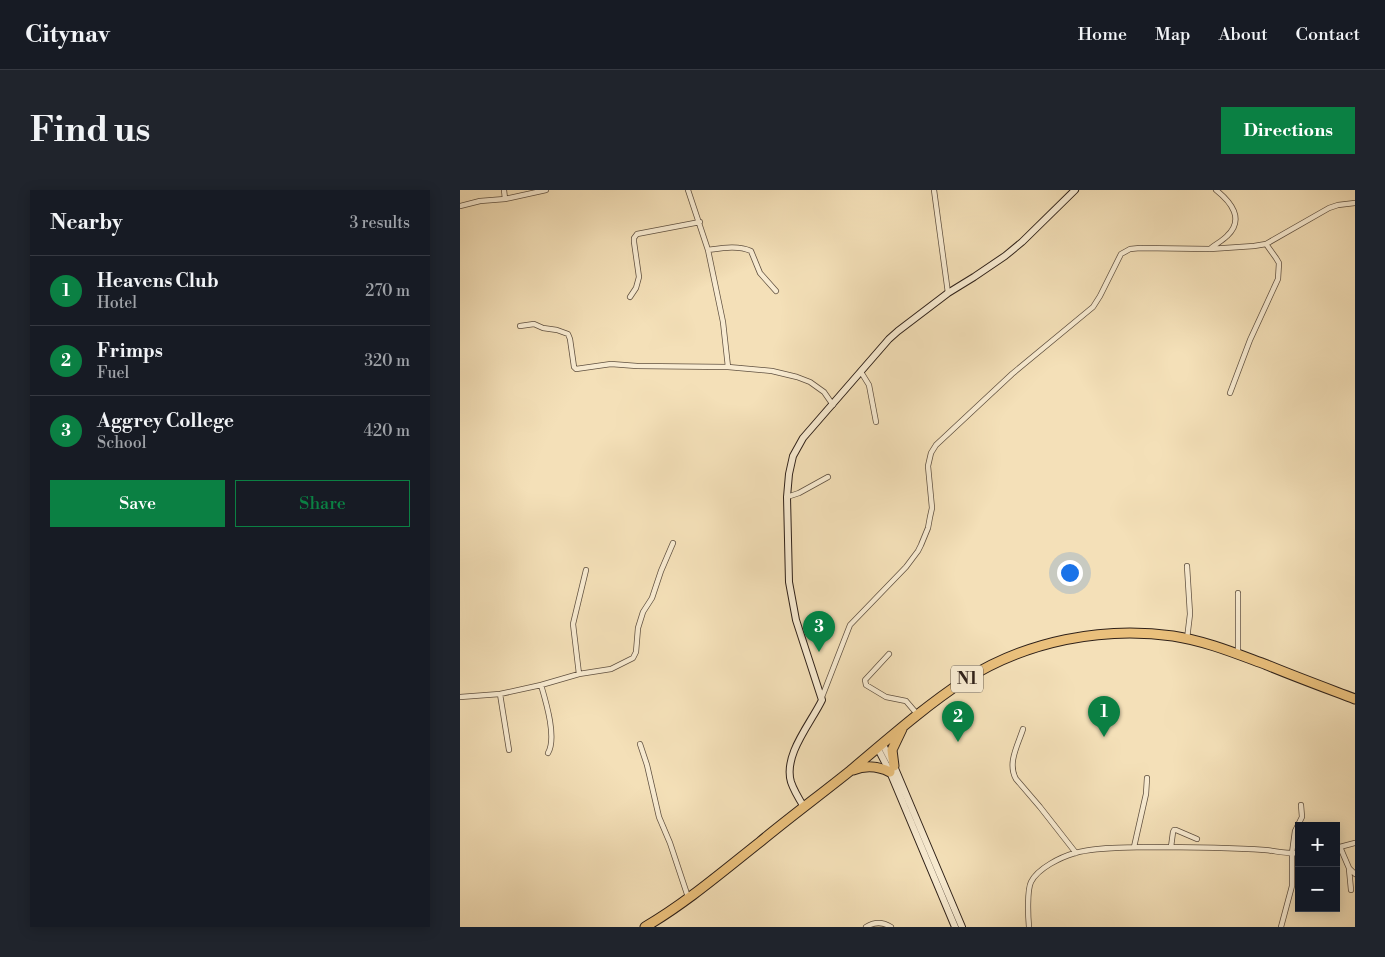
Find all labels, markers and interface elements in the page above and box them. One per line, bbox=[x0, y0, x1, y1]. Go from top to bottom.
text: Citynav bbox=[25, 20, 110, 50]
text: Home bbox=[1078, 23, 1127, 46]
text: Map bbox=[1155, 23, 1191, 46]
text: About bbox=[1219, 23, 1268, 46]
text: Contact bbox=[1296, 23, 1360, 46]
button: Directions bbox=[1221, 107, 1355, 154]
text: Find us bbox=[30, 109, 150, 152]
text: Nearby bbox=[50, 210, 123, 236]
text: 3 results bbox=[349, 213, 410, 233]
text: Heavens Club bbox=[97, 269, 219, 293]
text: 1 bbox=[62, 281, 70, 301]
text: 270 m bbox=[365, 281, 410, 301]
text: Hotel bbox=[97, 293, 137, 313]
text: Frimps bbox=[97, 339, 163, 363]
text: 2 bbox=[61, 351, 71, 371]
text: 320 m bbox=[364, 351, 410, 371]
text: Fuel bbox=[97, 363, 129, 383]
text: Aggrey College bbox=[97, 409, 234, 433]
text: 3 bbox=[61, 421, 71, 441]
text: 420 m bbox=[363, 421, 410, 441]
text: School bbox=[97, 433, 146, 453]
button: Save bbox=[50, 480, 225, 527]
button: Share bbox=[235, 480, 410, 527]
your location bbox=[1057, 560, 1083, 586]
pin: 3 bbox=[803, 611, 835, 652]
road number: N1 bbox=[951, 666, 983, 692]
pin: 1 bbox=[1088, 696, 1120, 737]
pin: 2 bbox=[942, 701, 974, 742]
map controls bbox=[1295, 822, 1340, 912]
button: + bbox=[1295, 822, 1340, 867]
button: − bbox=[1295, 867, 1340, 912]

